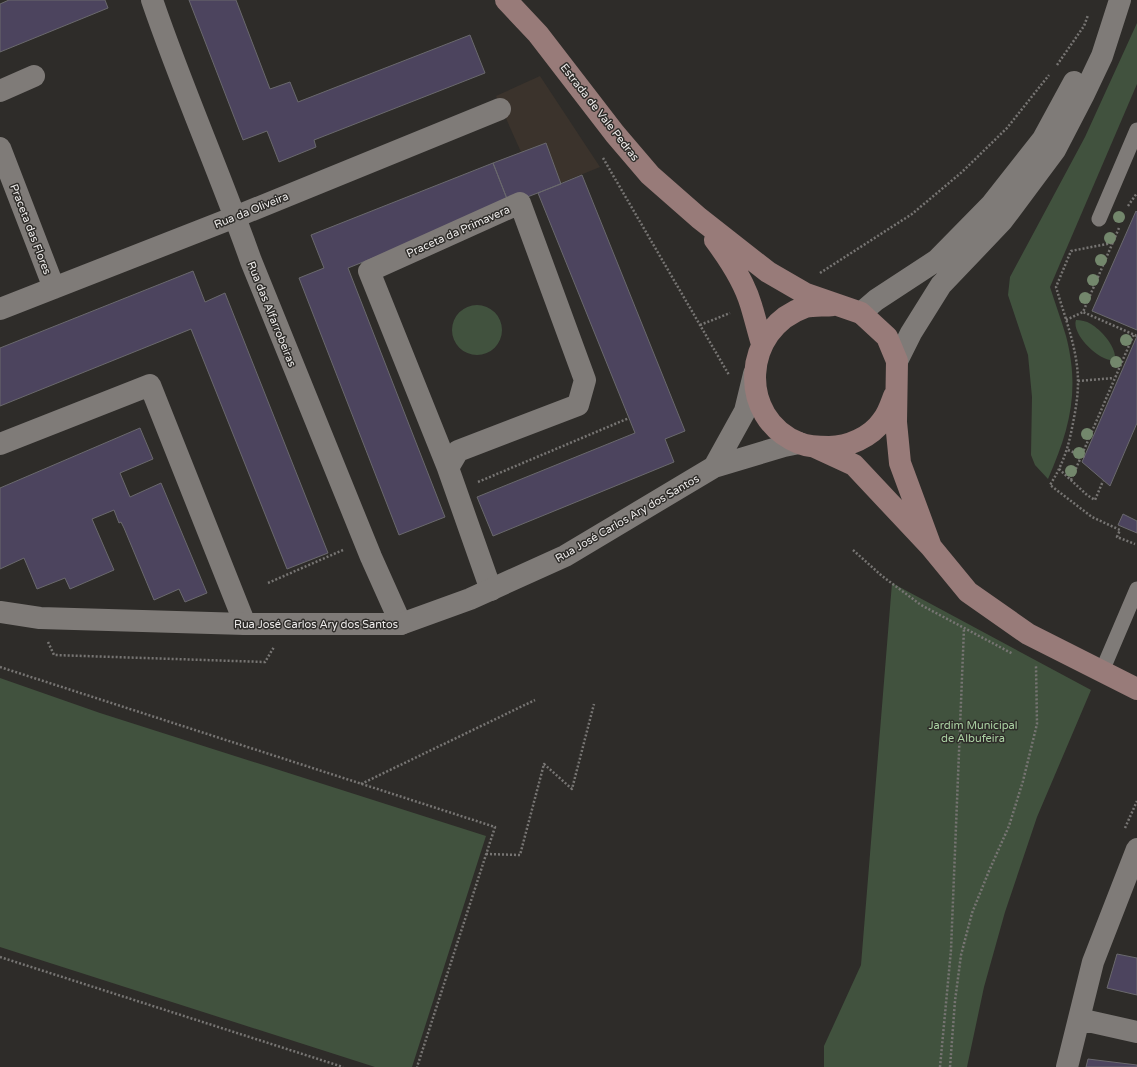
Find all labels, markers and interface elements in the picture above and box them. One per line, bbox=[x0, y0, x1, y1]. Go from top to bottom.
street label: Estrada de Vale Pedras bbox=[558, 61, 642, 164]
street label: Praceta das Flores bbox=[7, 182, 54, 276]
street label: Rua da Oliveira bbox=[212, 190, 290, 231]
street label: Praceta da Primavera bbox=[405, 203, 512, 260]
street label: Rua das Alfarrobeiras bbox=[244, 260, 299, 369]
street label: Rua José Carlos Ary dos Santos bbox=[553, 472, 701, 565]
street label: Rua José Carlos Ary dos Santos bbox=[234, 618, 398, 631]
park label: Jardim Municipal de Albufeira bbox=[928, 719, 1018, 745]

